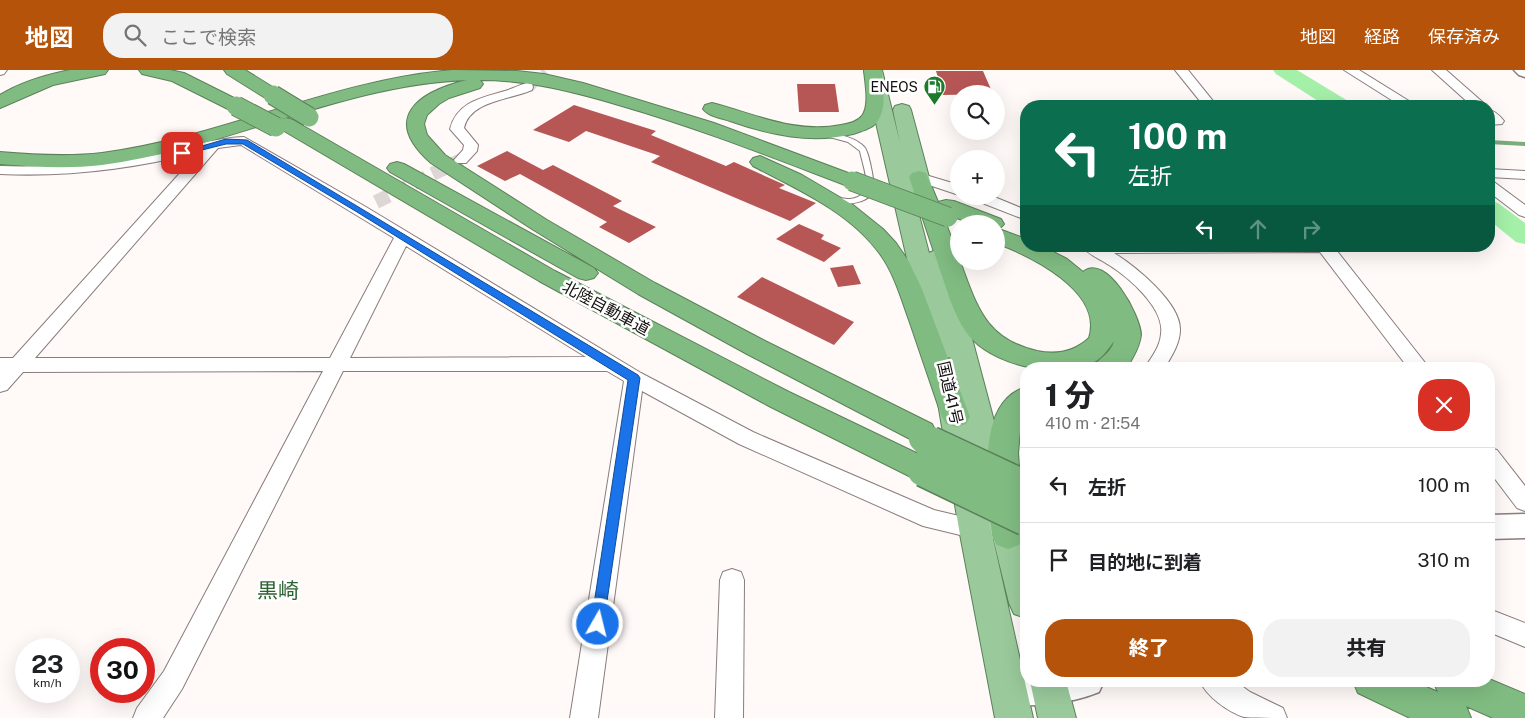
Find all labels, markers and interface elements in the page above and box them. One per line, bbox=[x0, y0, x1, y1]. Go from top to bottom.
search box bbox=[103, 13, 453, 58]
icon: search bbox=[121, 21, 149, 49]
text: 地図 bbox=[25, 23, 73, 51]
text: ここで検索 bbox=[161, 26, 256, 48]
text: 地図 bbox=[1300, 26, 1336, 47]
text: 経路 bbox=[1364, 26, 1400, 47]
text: 保存済み bbox=[1428, 26, 1500, 47]
fuel station icon: ENEOS bbox=[922, 75, 946, 106]
place label: ENEOS bbox=[870, 79, 918, 95]
map controls bbox=[950, 85, 1005, 270]
button: search bbox=[950, 85, 1005, 140]
text: 100 m bbox=[1128, 116, 1227, 157]
icon: left bbox=[1045, 120, 1110, 185]
pin bbox=[161, 132, 203, 174]
icon: arrive bbox=[168, 139, 196, 167]
button: + bbox=[950, 150, 1005, 205]
text: 左折 bbox=[1128, 163, 1172, 189]
button: − bbox=[950, 215, 1005, 270]
icon: left bbox=[1191, 215, 1219, 243]
icon: ahead bbox=[1244, 215, 1272, 243]
icon: right bbox=[1297, 215, 1325, 243]
street label: 北陸自動車道 bbox=[559, 277, 653, 339]
street label: 国道41号 bbox=[933, 359, 967, 427]
text: 1 分 bbox=[1045, 377, 1095, 413]
button: close bbox=[1418, 379, 1470, 431]
text: 410 m · 21:54 bbox=[1045, 414, 1140, 433]
icon: left bbox=[1045, 471, 1073, 499]
text: 100 m bbox=[1418, 474, 1470, 496]
text: 左折 bbox=[1088, 476, 1126, 498]
icon: arrive bbox=[1045, 546, 1073, 574]
text: 310 m bbox=[1418, 549, 1470, 571]
text: 目的地に到着 bbox=[1088, 551, 1202, 573]
district label: 黒崎 bbox=[257, 578, 299, 603]
position arrow bbox=[571, 597, 623, 649]
button: 終了 bbox=[1045, 619, 1253, 677]
button: 共有 bbox=[1263, 619, 1470, 677]
speed limit sign: 30 bbox=[90, 638, 155, 703]
text: 23 bbox=[31, 649, 64, 679]
text: km/h bbox=[33, 676, 62, 690]

